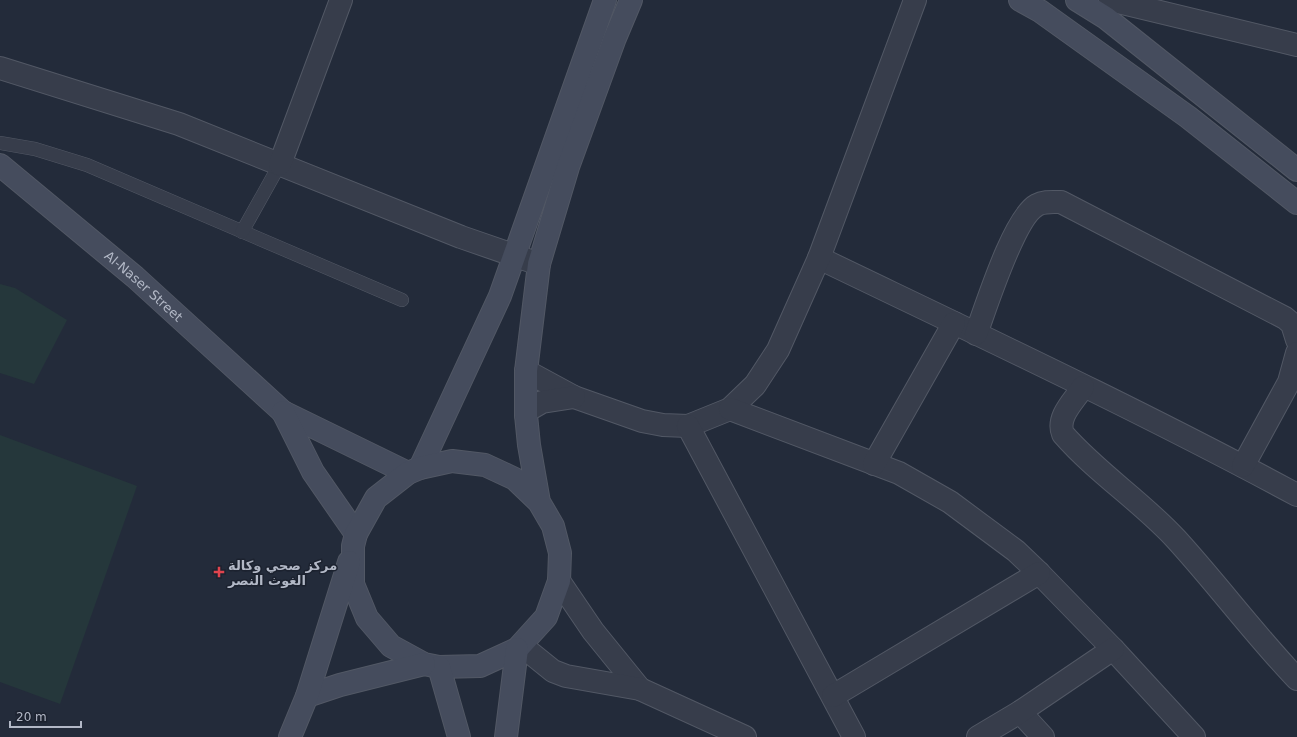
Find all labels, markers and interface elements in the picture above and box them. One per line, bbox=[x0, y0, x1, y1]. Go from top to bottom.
street label: Al-Naser Street bbox=[102, 248, 186, 325]
place label: مركز صحي وكالة الغوث النصر bbox=[227, 558, 337, 588]
marker: مركز صحي وكالة الغوث النصر bbox=[213, 566, 225, 578]
scale bar bbox=[10, 703, 81, 729]
text: 20 m bbox=[16, 710, 47, 724]

